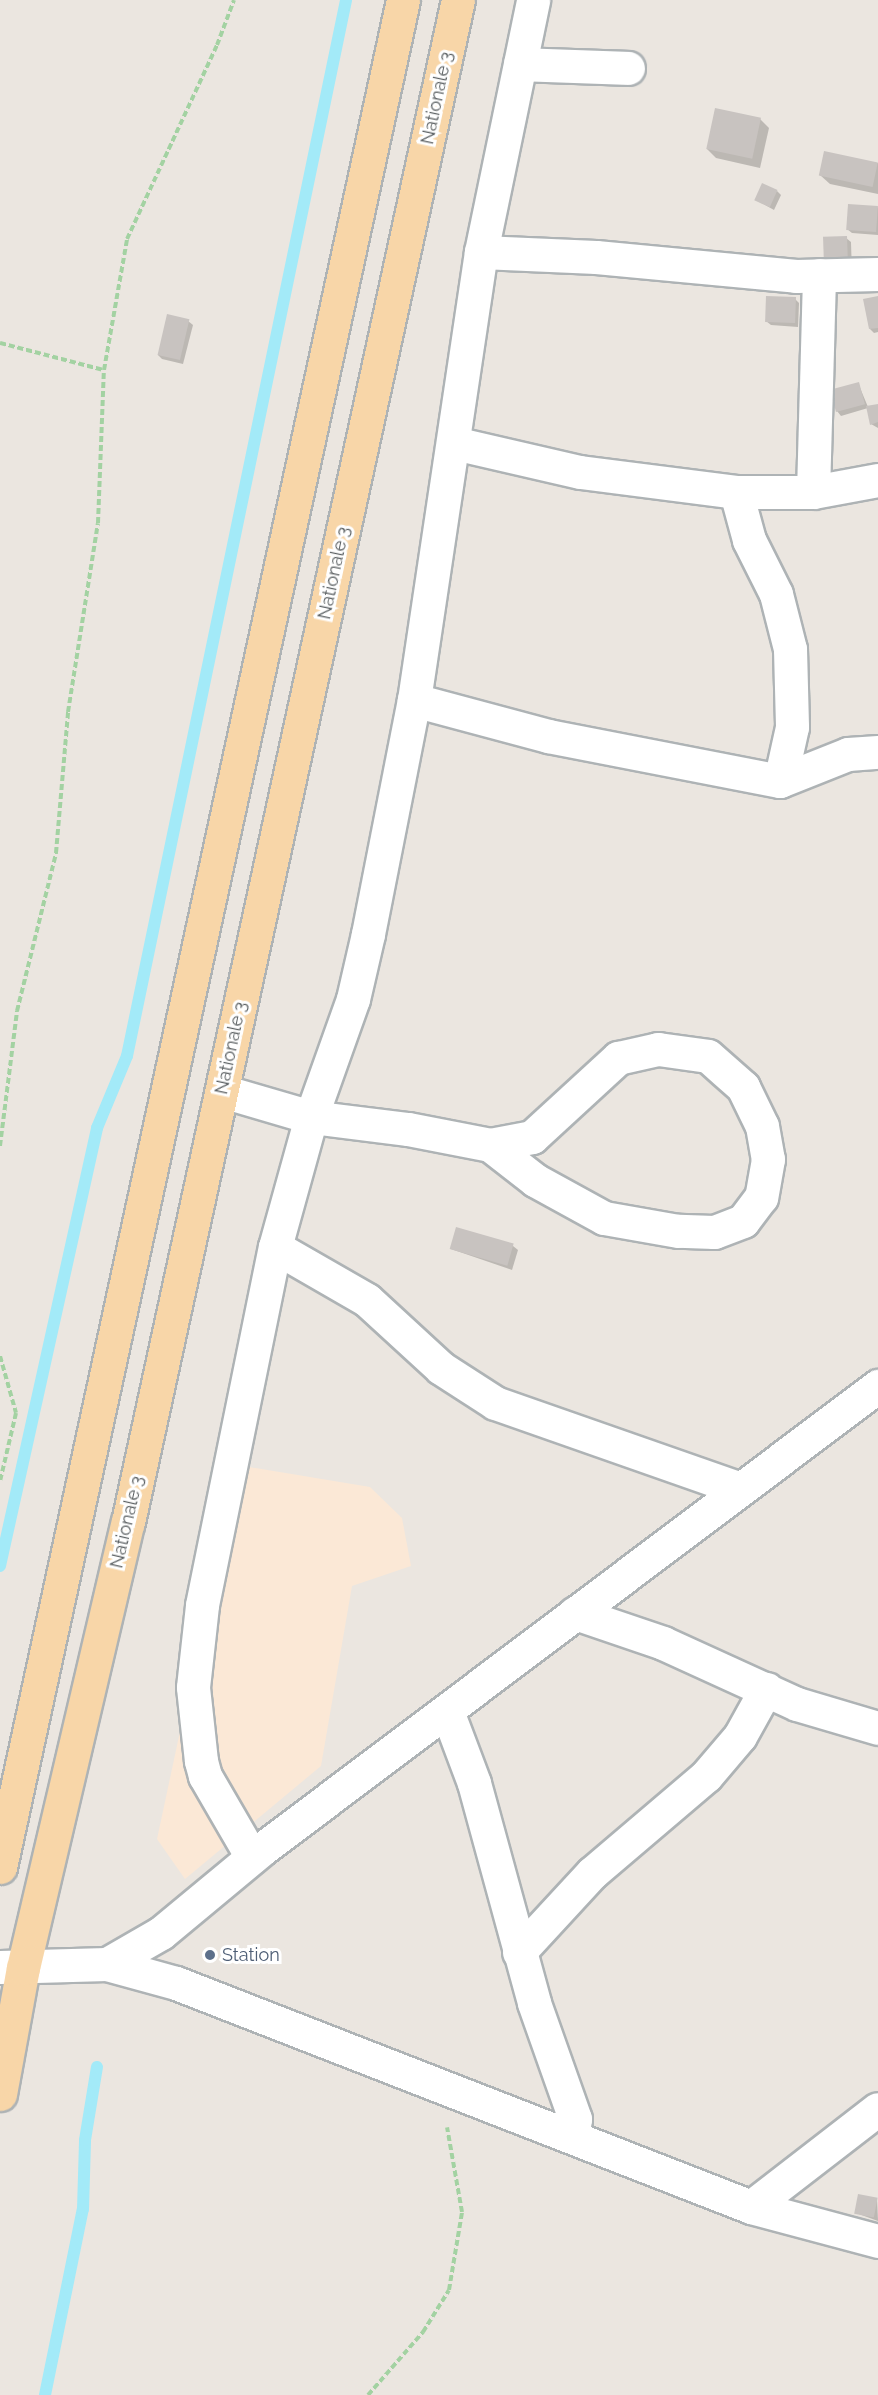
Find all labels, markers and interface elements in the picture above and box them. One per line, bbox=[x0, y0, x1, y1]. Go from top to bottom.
street label: Nationale 3 bbox=[417, 50, 457, 146]
street label: Nationale 3 bbox=[314, 525, 354, 621]
street label: Nationale 3 bbox=[211, 1000, 251, 1096]
street label: Nationale 3 bbox=[106, 1474, 148, 1570]
place label: Station bbox=[222, 1944, 280, 1966]
marker: Station bbox=[203, 1948, 217, 1962]

